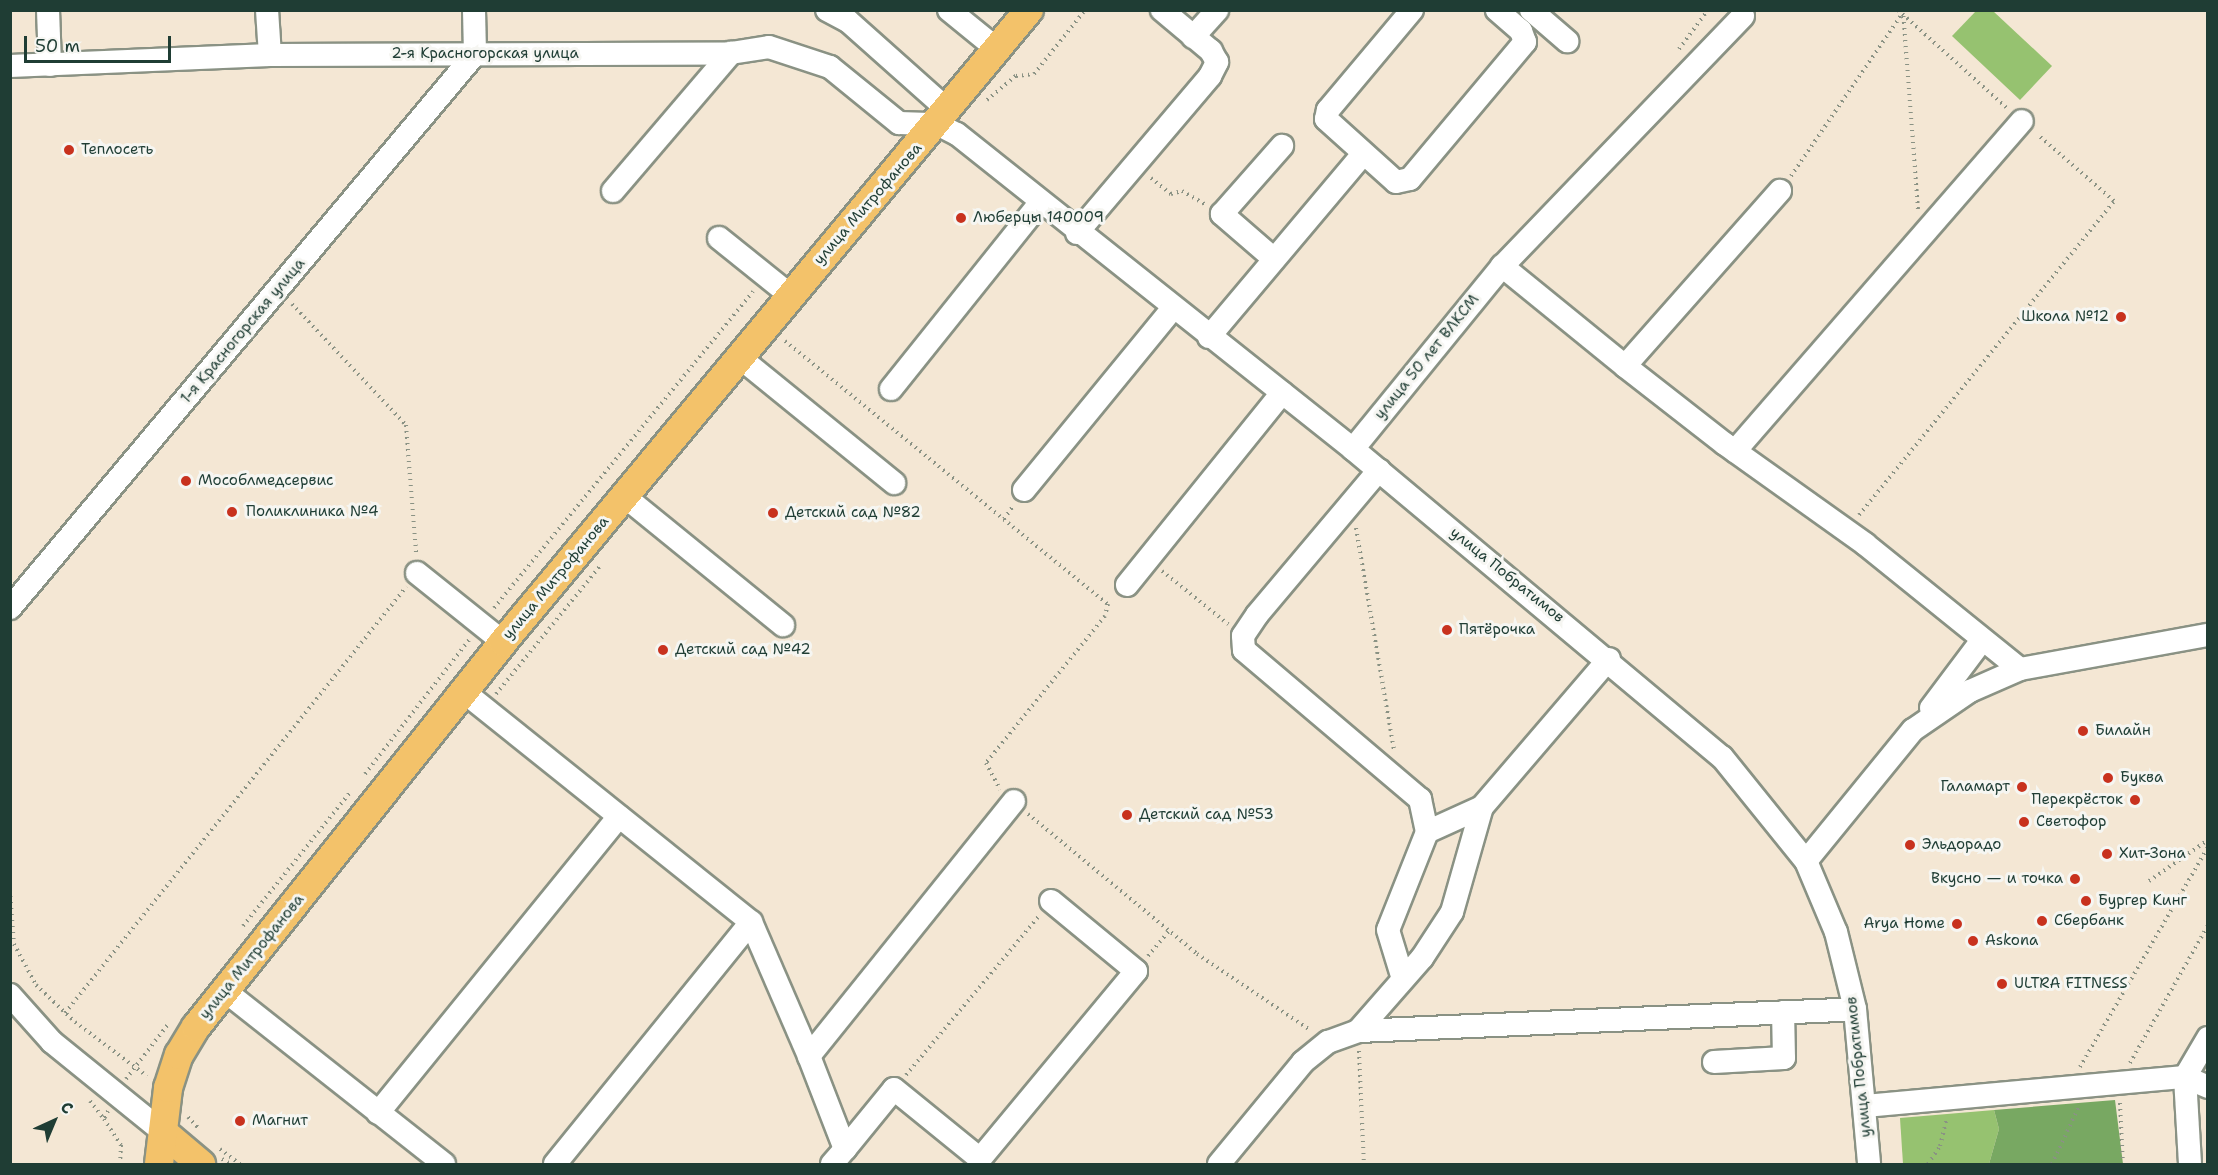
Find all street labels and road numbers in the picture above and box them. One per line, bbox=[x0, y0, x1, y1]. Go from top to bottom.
street label: 2-я Красногорская улица bbox=[391, 45, 579, 63]
street label: улица Митрофанова bbox=[810, 139, 926, 269]
street label: 1-я Красногорская улица bbox=[177, 255, 309, 407]
street label: улица 50 лет ВЛКСМ bbox=[1371, 291, 1483, 423]
street label: улица Митрофанова bbox=[499, 513, 613, 643]
street label: улица Побратимов bbox=[1446, 523, 1568, 627]
street label: улица Митрофанова bbox=[196, 891, 308, 1023]
street label: улица Побратимов bbox=[1843, 996, 1875, 1138]

